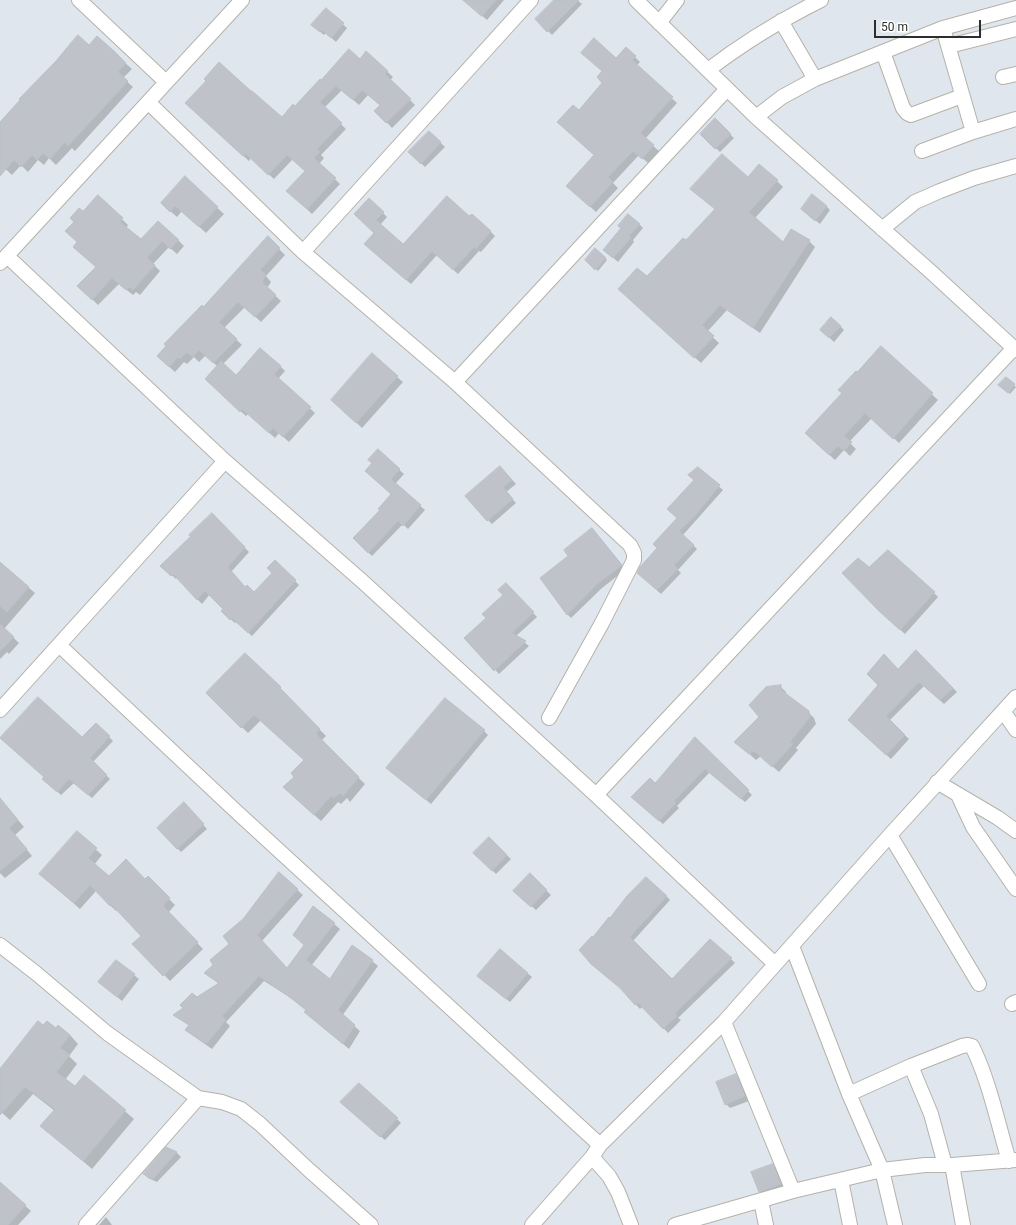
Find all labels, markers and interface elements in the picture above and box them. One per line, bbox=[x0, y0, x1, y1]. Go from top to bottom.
scale bar bbox=[876, 12, 983, 38]
text: 50 m bbox=[881, 20, 908, 34]

